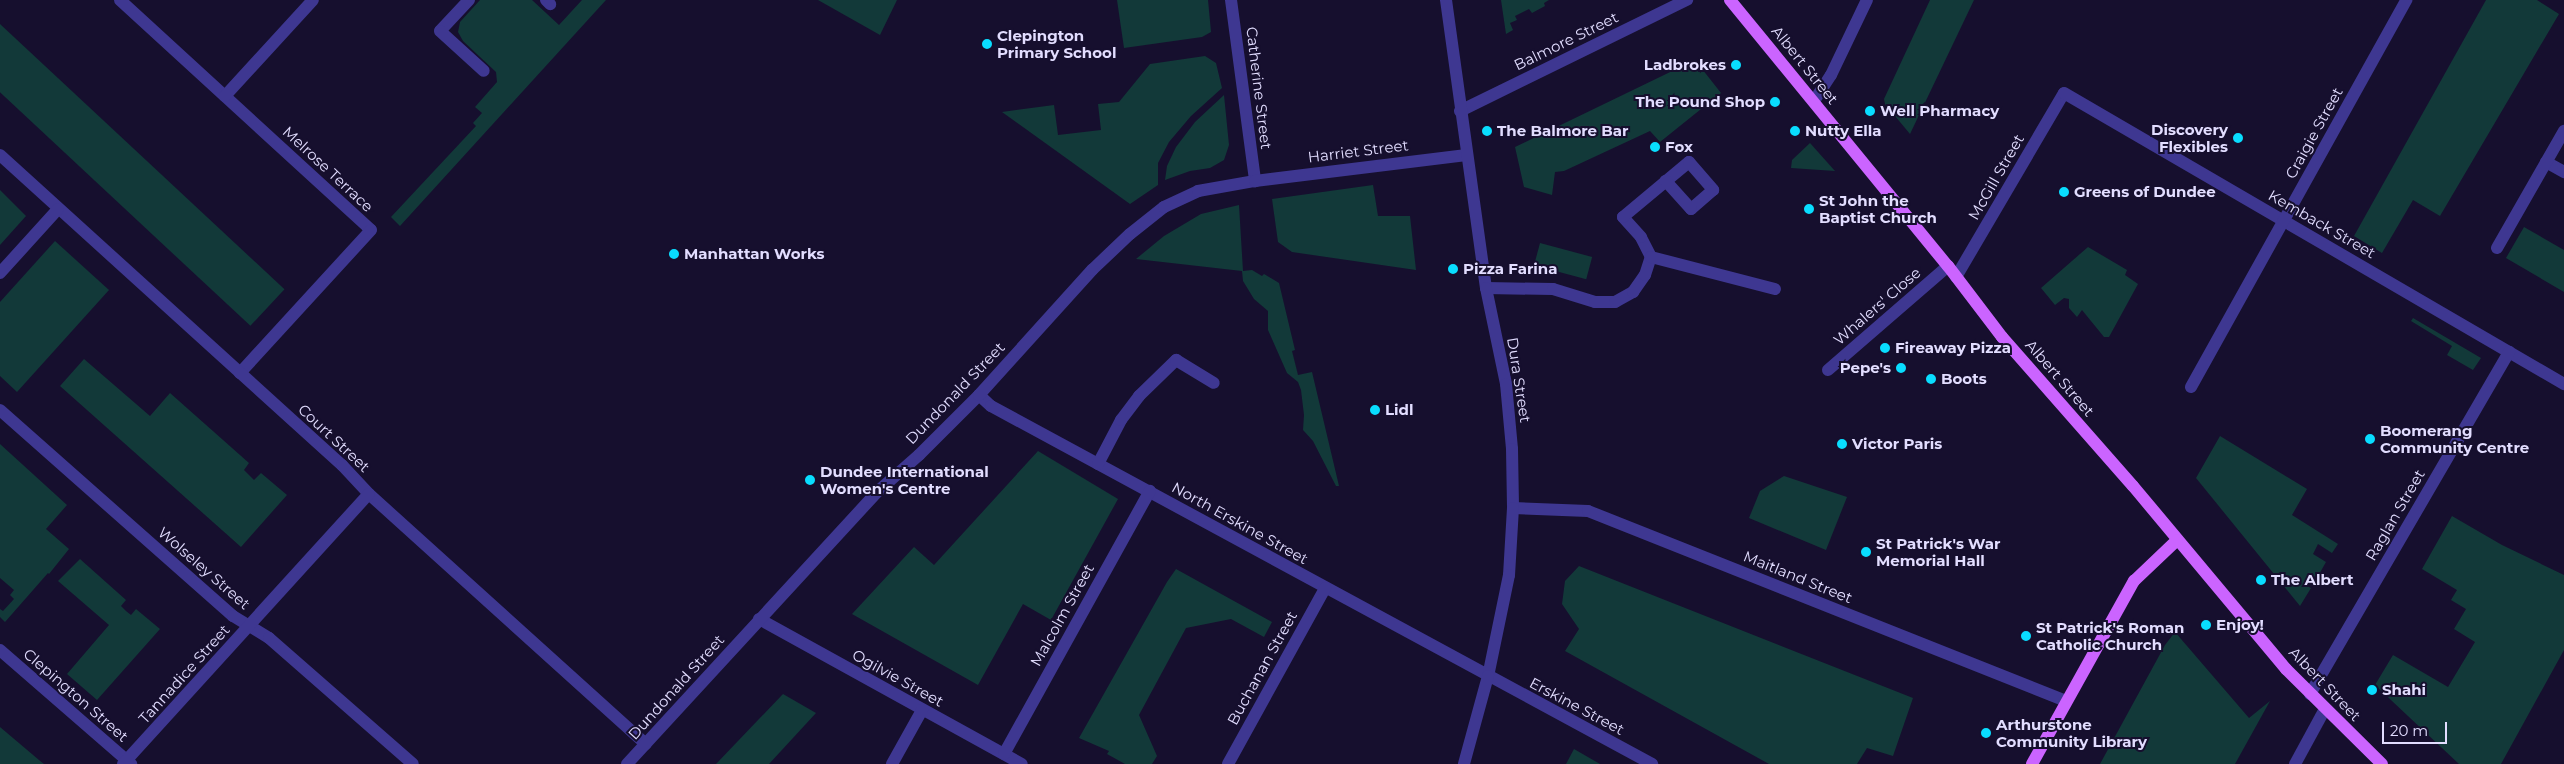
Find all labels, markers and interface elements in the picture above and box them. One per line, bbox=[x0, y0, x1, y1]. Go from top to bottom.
street label: Balmore Street bbox=[1511, 8, 1621, 74]
street label: Albert Street bbox=[1768, 22, 1842, 108]
place label: Clepington Primary School bbox=[997, 26, 1116, 61]
street label: Catherine Street bbox=[1243, 26, 1275, 150]
marker: Clepington Primary School bbox=[981, 38, 993, 50]
place label: Ladbrokes bbox=[1644, 56, 1726, 74]
marker: Ladbrokes bbox=[1730, 59, 1742, 71]
street label: Craigie Street bbox=[2282, 84, 2346, 182]
place label: The Pound Shop bbox=[1635, 93, 1765, 111]
marker: The Pound Shop bbox=[1769, 96, 1781, 108]
place label: Well Pharmacy bbox=[1880, 102, 1999, 120]
marker: Well Pharmacy bbox=[1864, 105, 1876, 117]
place label: Discovery Flexibles bbox=[2151, 120, 2228, 155]
street label: Melrose Terrace bbox=[279, 122, 377, 216]
place label: The Balmore Bar bbox=[1497, 122, 1629, 140]
place label: Nutty Ella bbox=[1805, 122, 1882, 140]
marker: The Balmore Bar bbox=[1481, 125, 1493, 137]
marker: Nutty Ella bbox=[1789, 125, 1801, 137]
street label: McGill Street bbox=[1964, 131, 2028, 223]
marker: Discovery Flexibles bbox=[2232, 132, 2244, 144]
street label: Harriet Street bbox=[1307, 136, 1409, 166]
place label: Fox bbox=[1665, 138, 1693, 156]
marker: Fox bbox=[1649, 141, 1661, 153]
place label: Greens of Dundee bbox=[2074, 183, 2216, 201]
marker: Greens of Dundee bbox=[2058, 186, 2070, 198]
street label: Kemback Street bbox=[2265, 186, 2379, 262]
place label: St John the Baptist Church bbox=[1819, 191, 1937, 226]
marker: St John the Baptist Church bbox=[1803, 203, 1815, 215]
place label: Manhattan Works bbox=[684, 245, 824, 263]
marker: Manhattan Works bbox=[668, 248, 680, 260]
place label: Pizza Farina bbox=[1463, 260, 1557, 278]
marker: Pizza Farina bbox=[1447, 263, 1459, 275]
street label: Whalers' Close bbox=[1830, 263, 1924, 349]
street label: Dura Street bbox=[1503, 336, 1535, 424]
street label: Albert Street bbox=[2022, 336, 2098, 420]
street label: Dundonald Street bbox=[902, 338, 1008, 448]
place label: Fireaway Pizza bbox=[1895, 339, 2011, 357]
marker: Fireaway Pizza bbox=[1879, 342, 1891, 354]
place label: Pepe's bbox=[1840, 359, 1891, 377]
marker: Pepe's bbox=[1895, 362, 1907, 374]
place label: Boots bbox=[1941, 370, 1987, 388]
marker: Boots bbox=[1925, 373, 1937, 385]
street label: Court Street bbox=[294, 400, 374, 476]
place label: Lidl bbox=[1385, 401, 1413, 419]
marker: Lidl bbox=[1369, 404, 1381, 416]
place label: Boomerang Community Centre bbox=[2380, 421, 2529, 456]
marker: Boomerang Community Centre bbox=[2364, 433, 2376, 445]
place label: Victor Paris bbox=[1852, 435, 1942, 453]
marker: Victor Paris bbox=[1836, 438, 1848, 450]
place label: Dundee International Women's Centre bbox=[820, 462, 989, 497]
street label: Raglan Street bbox=[2362, 466, 2428, 564]
marker: Dundee International Women's Centre bbox=[804, 474, 816, 486]
street label: North Erskine Street bbox=[1169, 478, 1311, 568]
street label: Wolseley Street bbox=[154, 523, 254, 613]
place label: St Patrick's War Memorial Hall bbox=[1876, 534, 2000, 569]
marker: St Patrick's War Memorial Hall bbox=[1860, 546, 1872, 558]
street label: Maitland Street bbox=[1741, 547, 1855, 607]
street label: Malcolm Street bbox=[1026, 561, 1098, 669]
place label: The Albert bbox=[2271, 571, 2353, 589]
marker: The Albert bbox=[2255, 574, 2267, 586]
street label: Buchanan Street bbox=[1223, 608, 1301, 728]
place label: Enjoy! bbox=[2216, 616, 2264, 634]
place label: St Patrick's Roman Catholic Church bbox=[2036, 618, 2184, 653]
marker: Enjoy! bbox=[2200, 619, 2212, 631]
street label: Tannadice Street bbox=[135, 621, 233, 727]
marker: St Patrick's Roman Catholic Church bbox=[2020, 630, 2032, 642]
street label: Dundonald Street bbox=[624, 631, 728, 743]
street label: Albert Street bbox=[2285, 643, 2365, 725]
street label: Clepington Street bbox=[20, 645, 132, 745]
street label: Ogilvie Street bbox=[849, 646, 947, 710]
street label: Erskine Street bbox=[1526, 673, 1628, 739]
place label: Shahi bbox=[2382, 681, 2426, 699]
marker: Shahi bbox=[2366, 684, 2378, 696]
scale bar bbox=[2384, 712, 2449, 744]
place label: Arthurstone Community Library bbox=[1996, 715, 2147, 750]
text: 20 m bbox=[2390, 721, 2428, 740]
marker: Arthurstone Community Library bbox=[1980, 727, 1992, 739]

